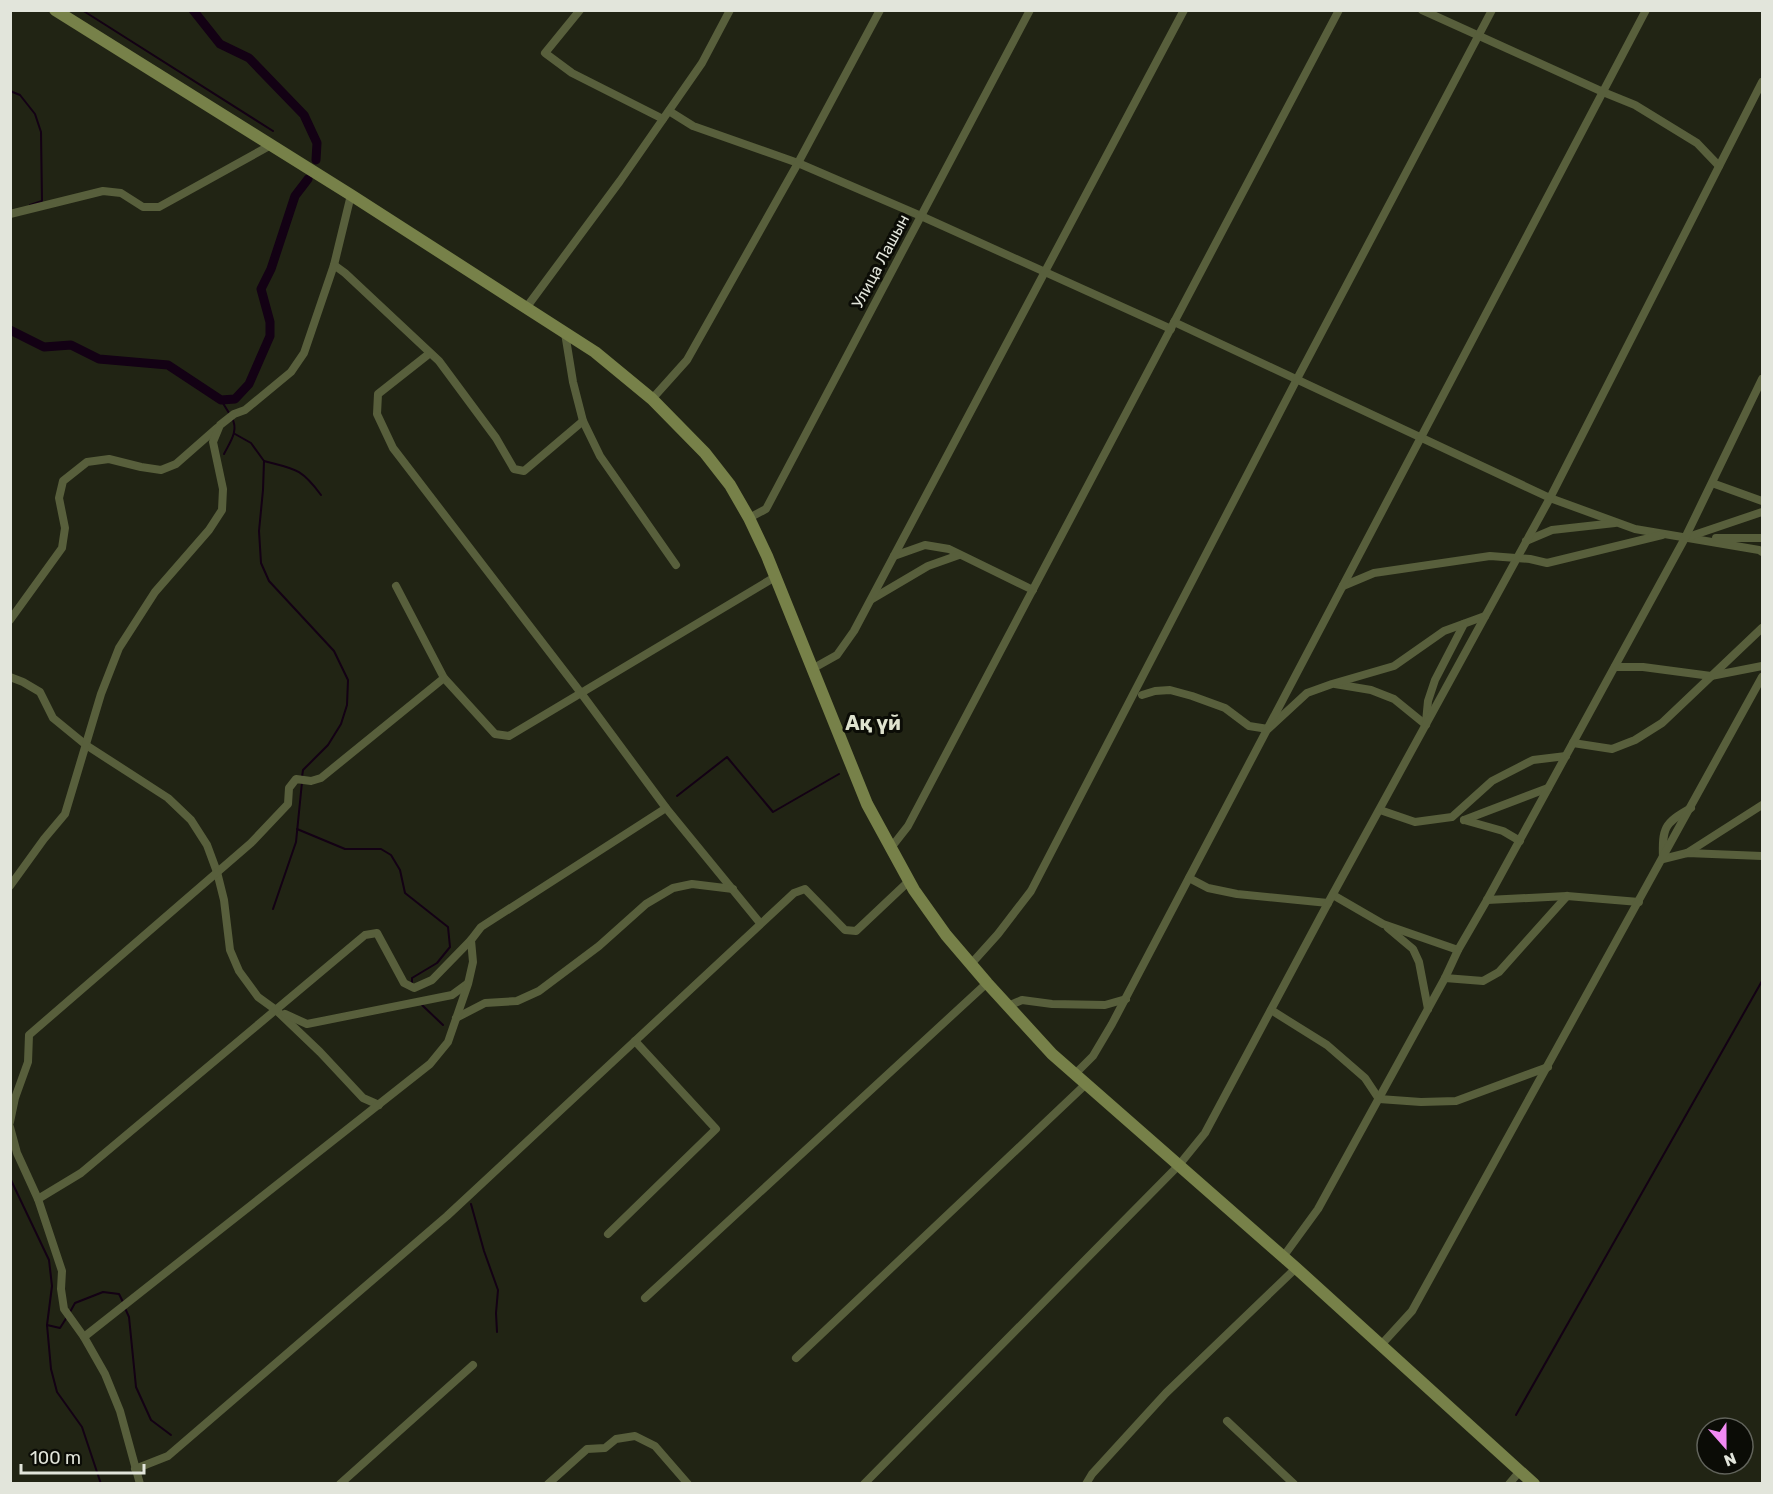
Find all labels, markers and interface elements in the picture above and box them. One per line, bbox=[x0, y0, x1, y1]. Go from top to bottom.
street label: Улица Лашын bbox=[848, 211, 913, 311]
district label: Ақ үй bbox=[845, 711, 901, 735]
north arrow bbox=[1695, 1416, 1755, 1476]
scale bar bbox=[21, 1437, 144, 1475]
text: 100 m bbox=[30, 1447, 81, 1469]
text: N bbox=[1721, 1449, 1739, 1470]

